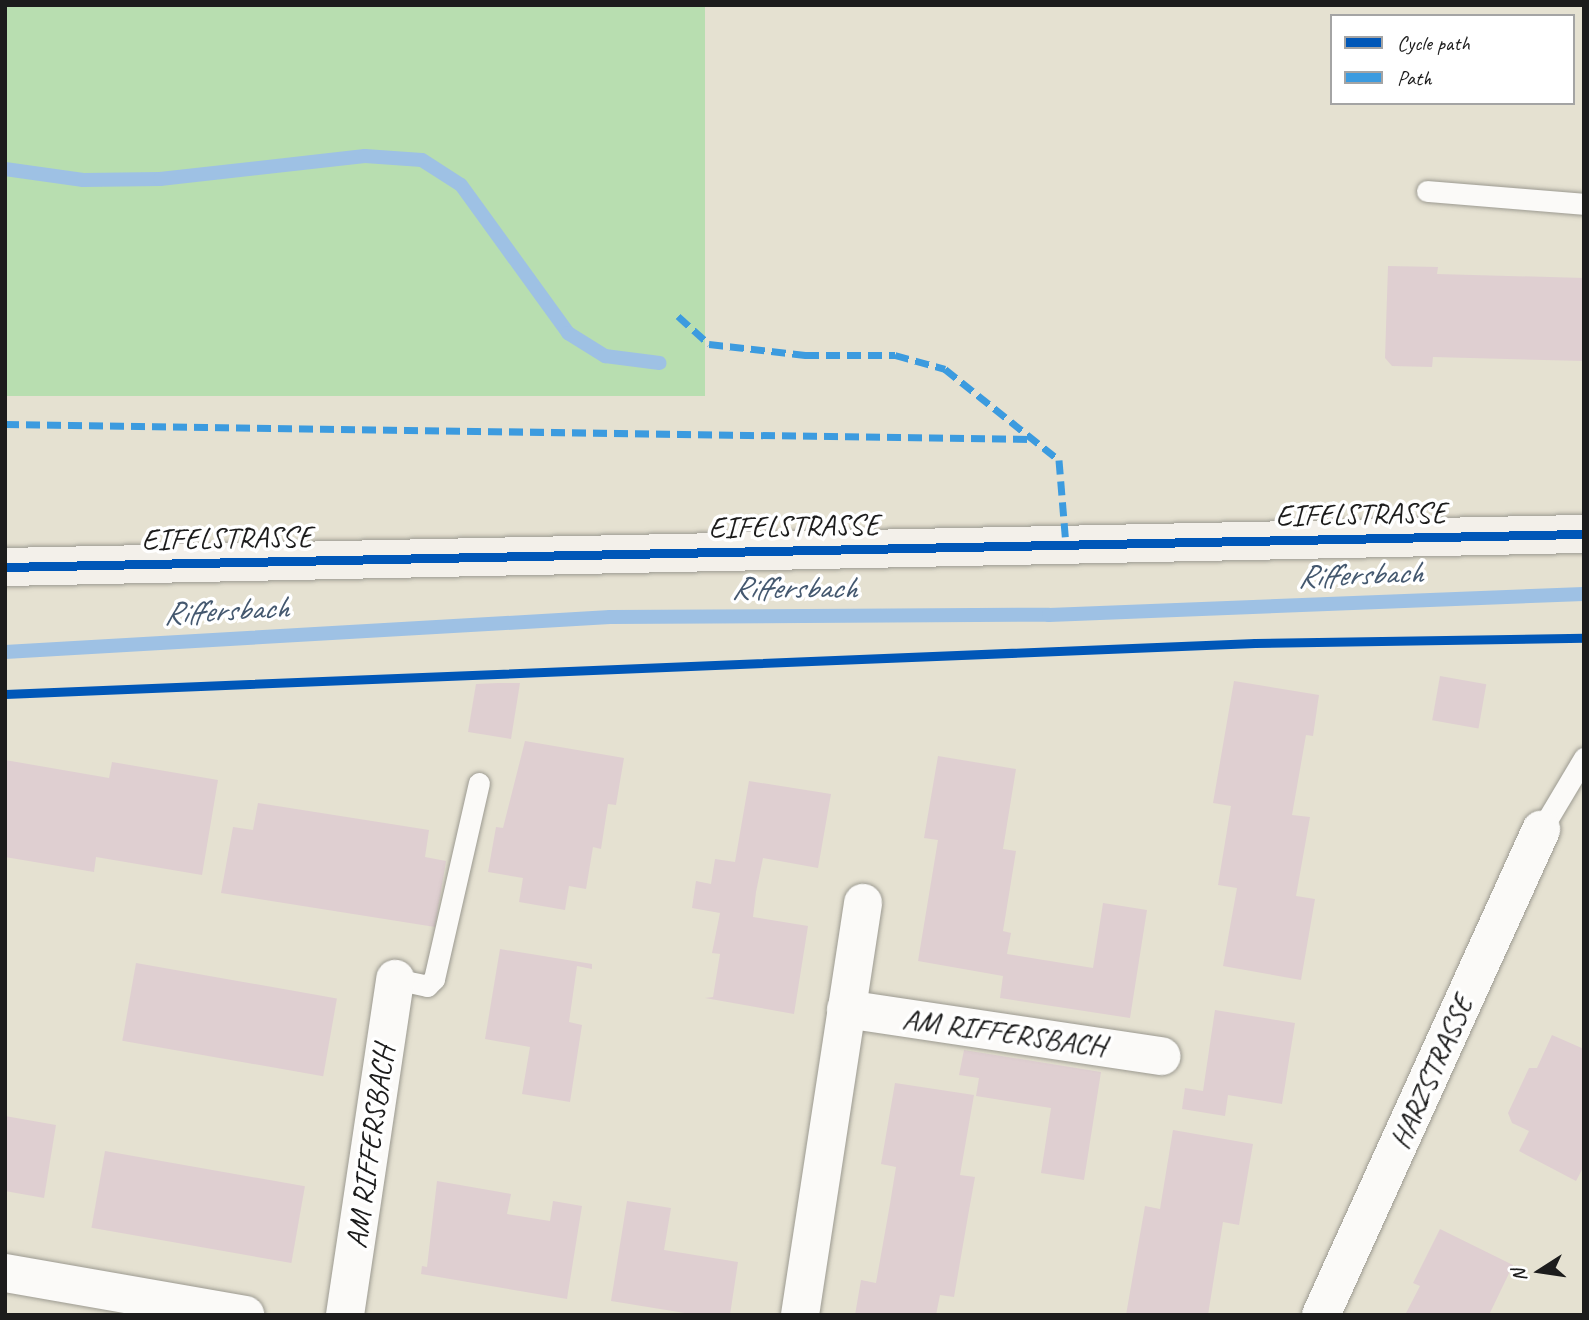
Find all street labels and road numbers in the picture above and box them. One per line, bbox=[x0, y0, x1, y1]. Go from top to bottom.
street label: EIFELSTRASSE bbox=[1275, 495, 1447, 533]
street label: EIFELSTRASSE bbox=[708, 507, 880, 545]
street label: EIFELSTRASSE bbox=[141, 519, 313, 557]
street label: HARZSTRASSE bbox=[1381, 990, 1481, 1154]
street label: AM RIFFERSBACH bbox=[899, 1000, 1109, 1064]
street label: AM RIFFERSBACH bbox=[338, 1042, 402, 1252]

